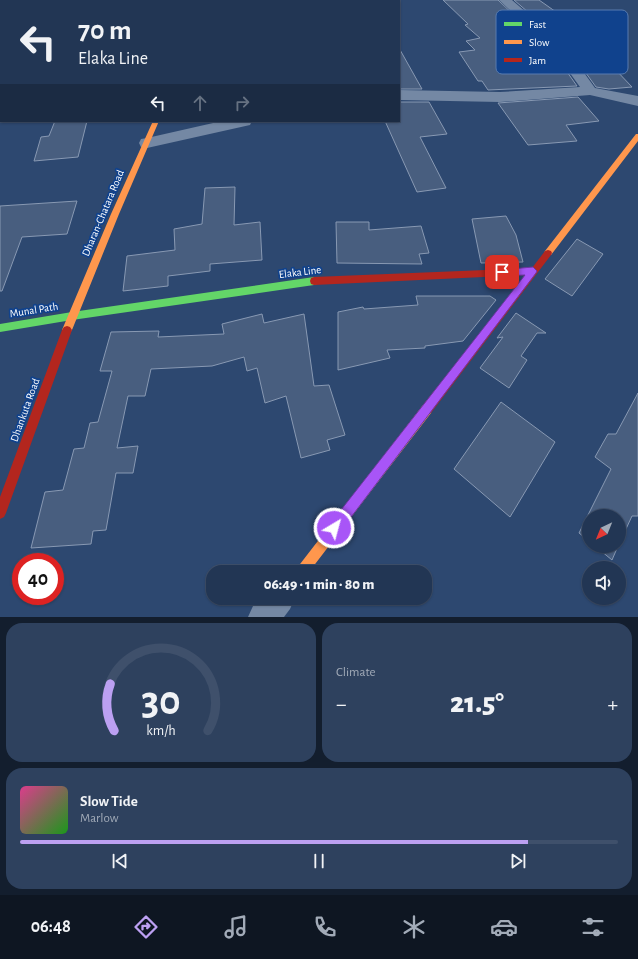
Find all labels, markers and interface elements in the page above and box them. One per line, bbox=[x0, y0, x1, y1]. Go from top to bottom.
legend bbox=[496, 10, 628, 74]
icon: left bbox=[12, 16, 64, 68]
text: 70 m bbox=[78, 17, 132, 45]
text: Fast bbox=[529, 19, 547, 30]
text: Slow bbox=[529, 37, 550, 48]
text: Elaka Line bbox=[78, 50, 148, 68]
text: Jam bbox=[529, 55, 546, 66]
icon: left bbox=[147, 92, 169, 114]
icon: ahead bbox=[189, 92, 211, 114]
icon: right bbox=[231, 92, 253, 114]
street label: Dharan-Chatara Road bbox=[80, 168, 126, 258]
pin bbox=[485, 255, 519, 289]
icon: arrive bbox=[491, 261, 513, 283]
street label: Elaka Line bbox=[278, 264, 322, 280]
street label: Munal Path bbox=[9, 301, 59, 319]
street label: Dhankuta Road bbox=[8, 377, 42, 443]
position arrow bbox=[313, 507, 355, 549]
north arrow bbox=[582, 509, 626, 553]
map controls bbox=[582, 509, 626, 605]
speed limit sign: 40 bbox=[12, 553, 64, 605]
button: sound bbox=[582, 561, 626, 605]
text: 06:49 · 1 min · 80 m bbox=[264, 577, 374, 592]
text: Climate bbox=[336, 666, 375, 679]
text: 30 bbox=[141, 680, 181, 721]
text: 21.5° bbox=[450, 688, 504, 718]
text: − bbox=[336, 693, 347, 715]
text: + bbox=[607, 693, 618, 715]
text: km/h bbox=[146, 723, 176, 737]
text: Slow Tide bbox=[80, 794, 138, 809]
text: Marlow bbox=[80, 812, 118, 825]
icon: previous bbox=[109, 850, 131, 872]
icon: pause bbox=[308, 850, 330, 872]
icon: next bbox=[507, 850, 529, 872]
icon: directions bbox=[132, 913, 160, 941]
icon: music bbox=[222, 913, 250, 941]
icon: phone bbox=[311, 913, 339, 941]
icon: climate bbox=[400, 913, 428, 941]
icon: car bbox=[490, 913, 518, 941]
icon: filters bbox=[579, 913, 607, 941]
text: 06:48 bbox=[31, 918, 71, 936]

